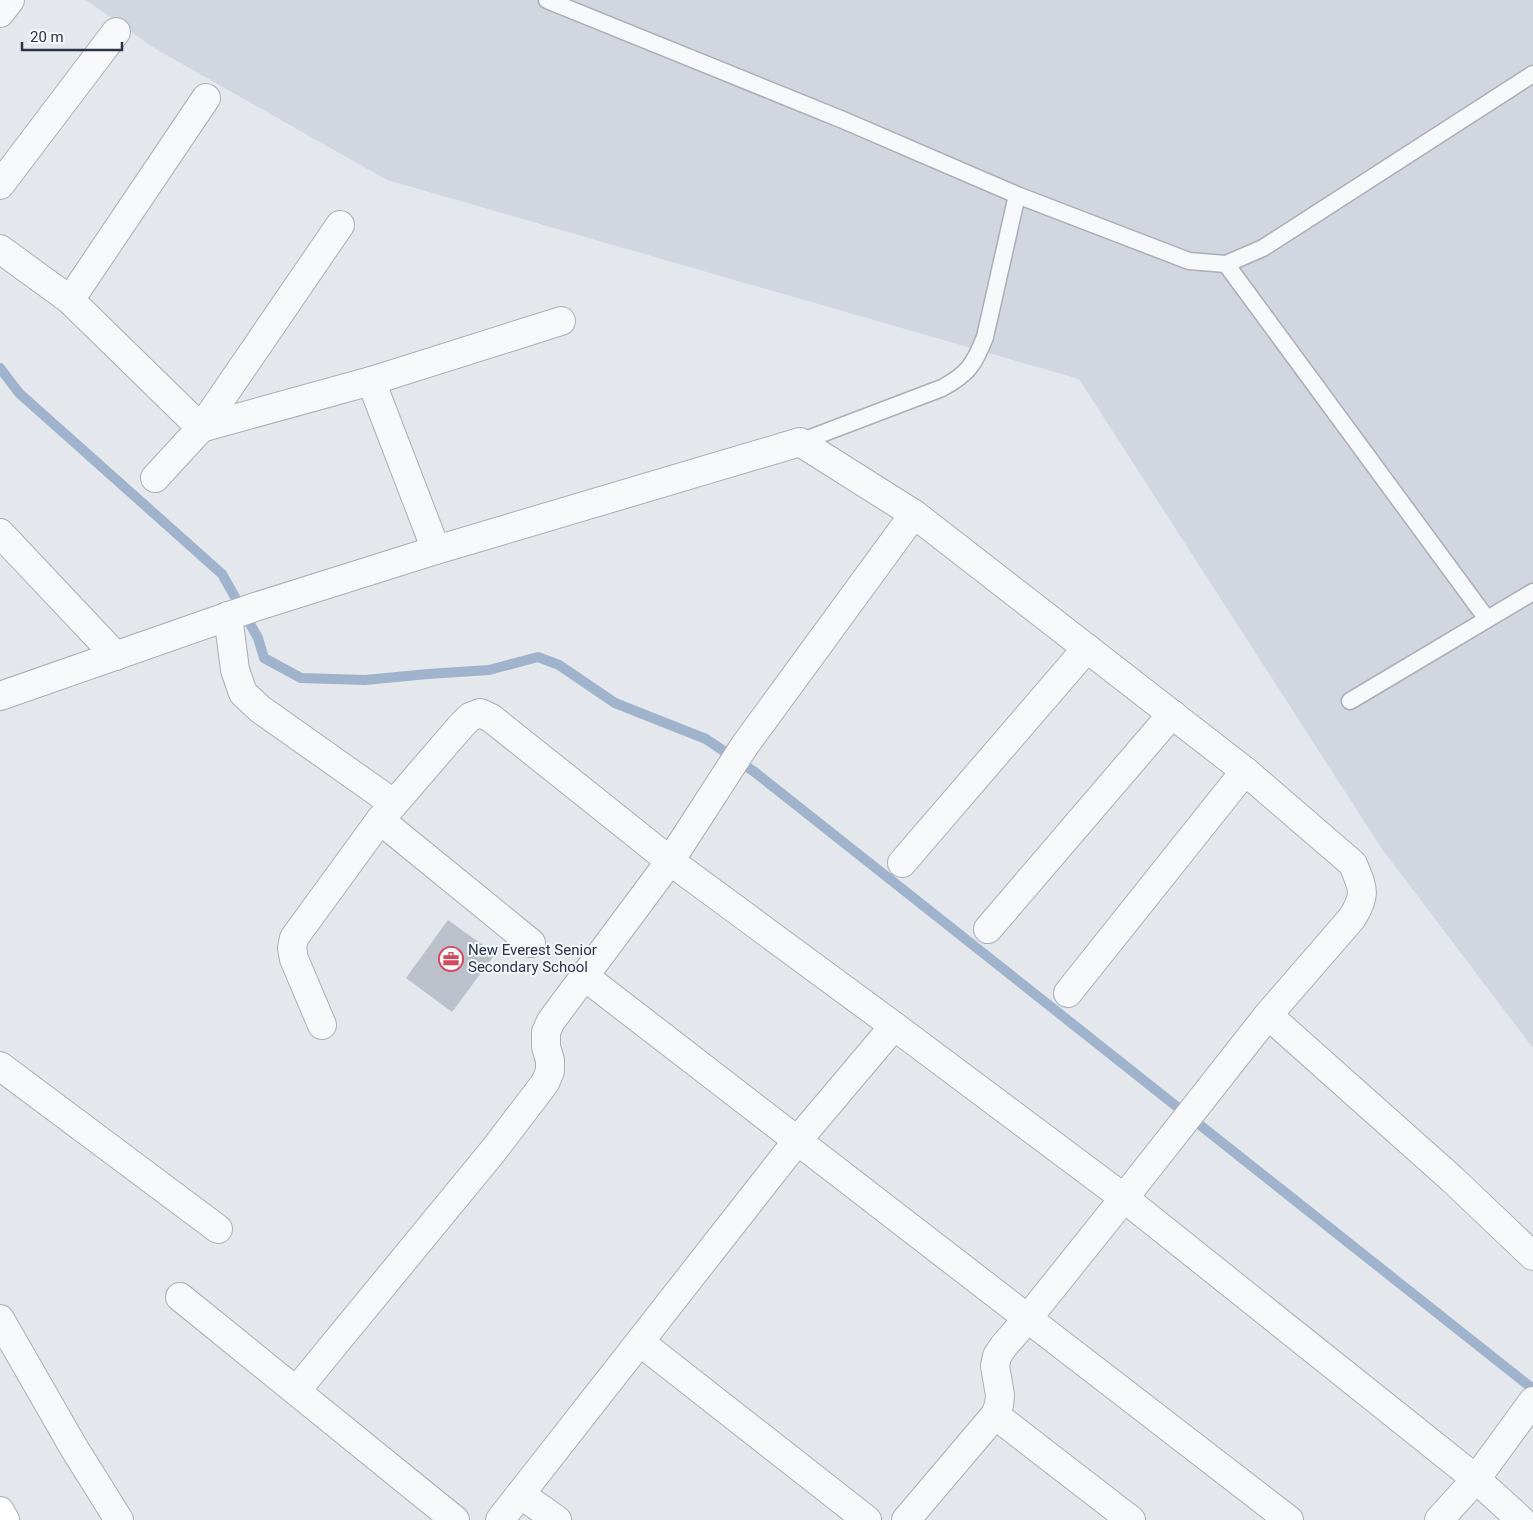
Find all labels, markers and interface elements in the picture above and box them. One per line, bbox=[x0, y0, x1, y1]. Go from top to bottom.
scale bar bbox=[22, 20, 122, 52]
text: 20 m bbox=[30, 28, 64, 46]
place label: New Everest Senior Secondary School bbox=[468, 941, 597, 976]
office icon: New Everest Senior Secondary School bbox=[438, 946, 464, 972]

